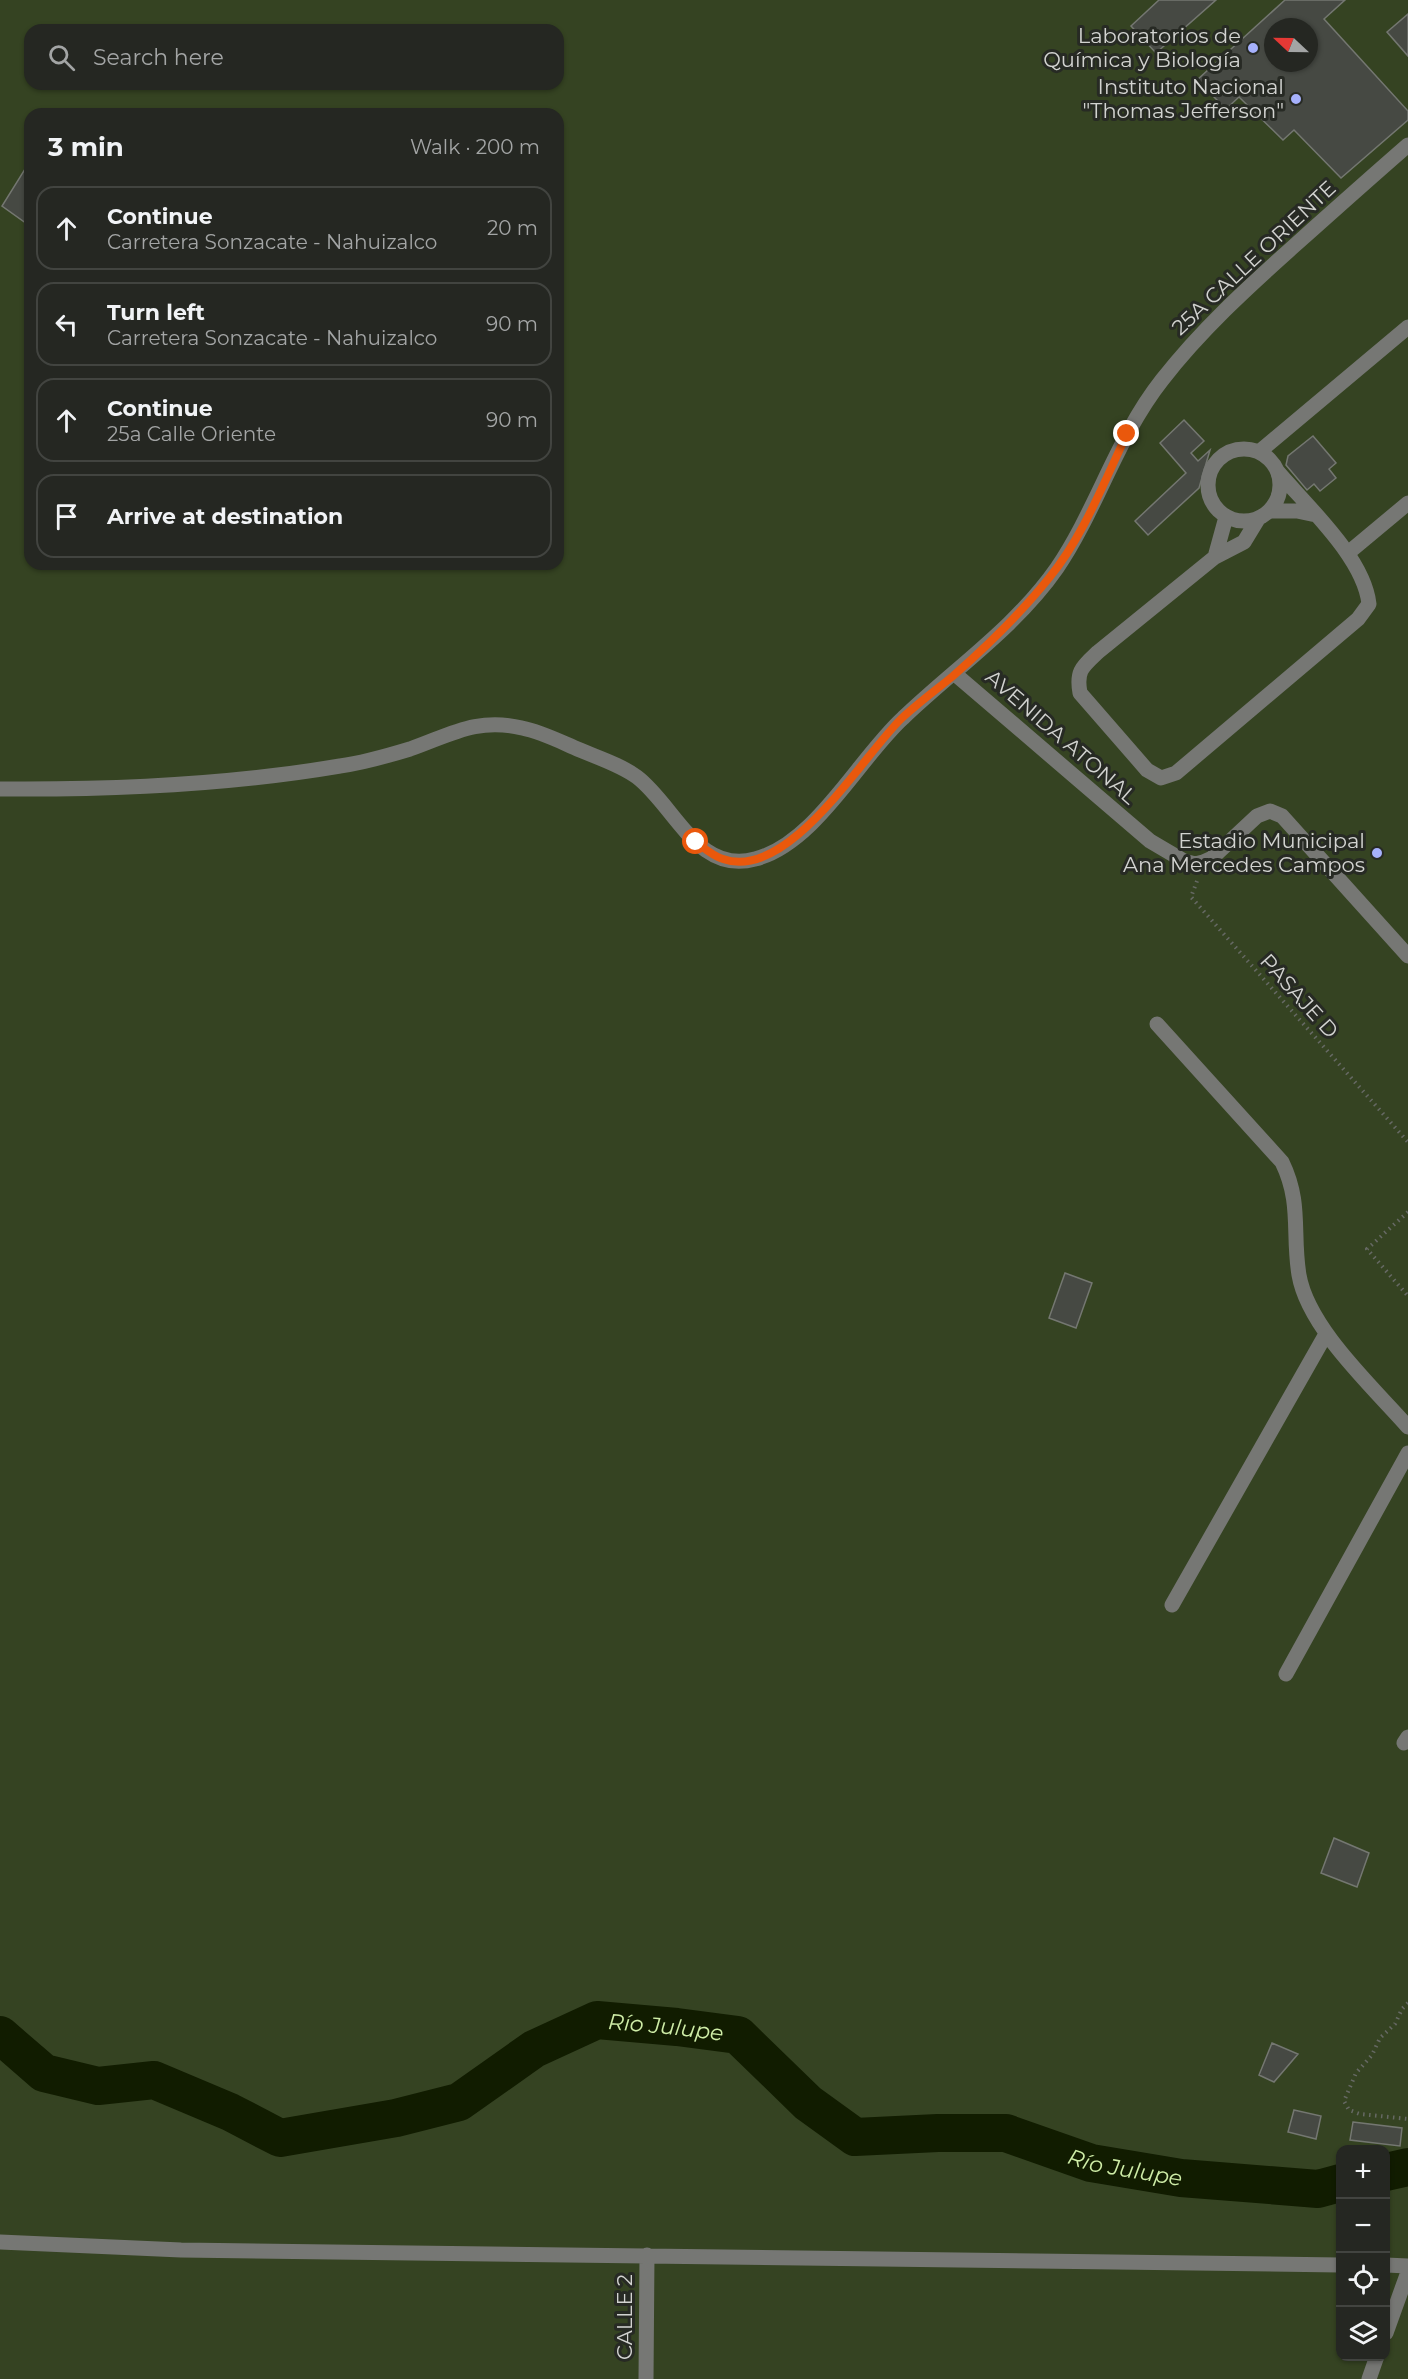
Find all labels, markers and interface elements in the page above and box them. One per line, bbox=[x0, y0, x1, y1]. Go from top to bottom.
north arrow bbox=[1264, 18, 1318, 72]
place label: Laboratorios de Química y Biología bbox=[1043, 23, 1241, 72]
search box bbox=[24, 24, 564, 90]
icon: search bbox=[45, 41, 78, 74]
marker: Laboratorios de Química y Biología bbox=[1246, 41, 1260, 55]
text: Search here bbox=[93, 44, 224, 71]
place label: Instituto Nacional "Thomas Jefferson" bbox=[1082, 74, 1284, 123]
marker: Instituto Nacional "Thomas Jefferson" bbox=[1289, 92, 1303, 106]
text: 3 min bbox=[48, 131, 124, 163]
text: Walk · 200 m bbox=[410, 135, 540, 159]
street label: 25A CALLE ORIENTE bbox=[1167, 175, 1341, 340]
text: Continue bbox=[107, 203, 213, 230]
icon: ahead bbox=[50, 212, 83, 245]
text: 20 m bbox=[487, 216, 538, 240]
text: Carretera Sonzacate - Nahuizalco bbox=[107, 230, 437, 254]
text: Turn left bbox=[107, 299, 205, 326]
icon: left bbox=[50, 308, 83, 341]
text: 90 m bbox=[486, 312, 538, 336]
text: Carretera Sonzacate - Nahuizalco bbox=[107, 326, 437, 350]
text: Continue bbox=[107, 395, 213, 422]
icon: ahead bbox=[50, 404, 83, 437]
text: 90 m bbox=[486, 408, 538, 432]
route end bbox=[1113, 420, 1139, 446]
text: 25a Calle Oriente bbox=[107, 422, 276, 446]
icon: arrive bbox=[50, 500, 83, 533]
text: Arrive at destination bbox=[107, 503, 343, 530]
street label: AVENIDA ATONAL bbox=[981, 664, 1142, 809]
route start bbox=[682, 828, 708, 854]
place label: Estadio Municipal Ana Mercedes Campos bbox=[1123, 828, 1365, 877]
marker: Estadio Municipal Ana Mercedes Campos bbox=[1370, 846, 1384, 860]
street label: PASAJE D bbox=[1255, 948, 1344, 1043]
water label: Río Julupe bbox=[607, 2008, 725, 2047]
water label: Río Julupe bbox=[1064, 2143, 1184, 2192]
map controls bbox=[1336, 2145, 1390, 2361]
button: + bbox=[1336, 2145, 1390, 2199]
button: − bbox=[1336, 2199, 1390, 2253]
button: locate bbox=[1336, 2253, 1390, 2307]
street label: CALLE 2 bbox=[612, 2274, 637, 2360]
button: layers bbox=[1336, 2307, 1390, 2361]

